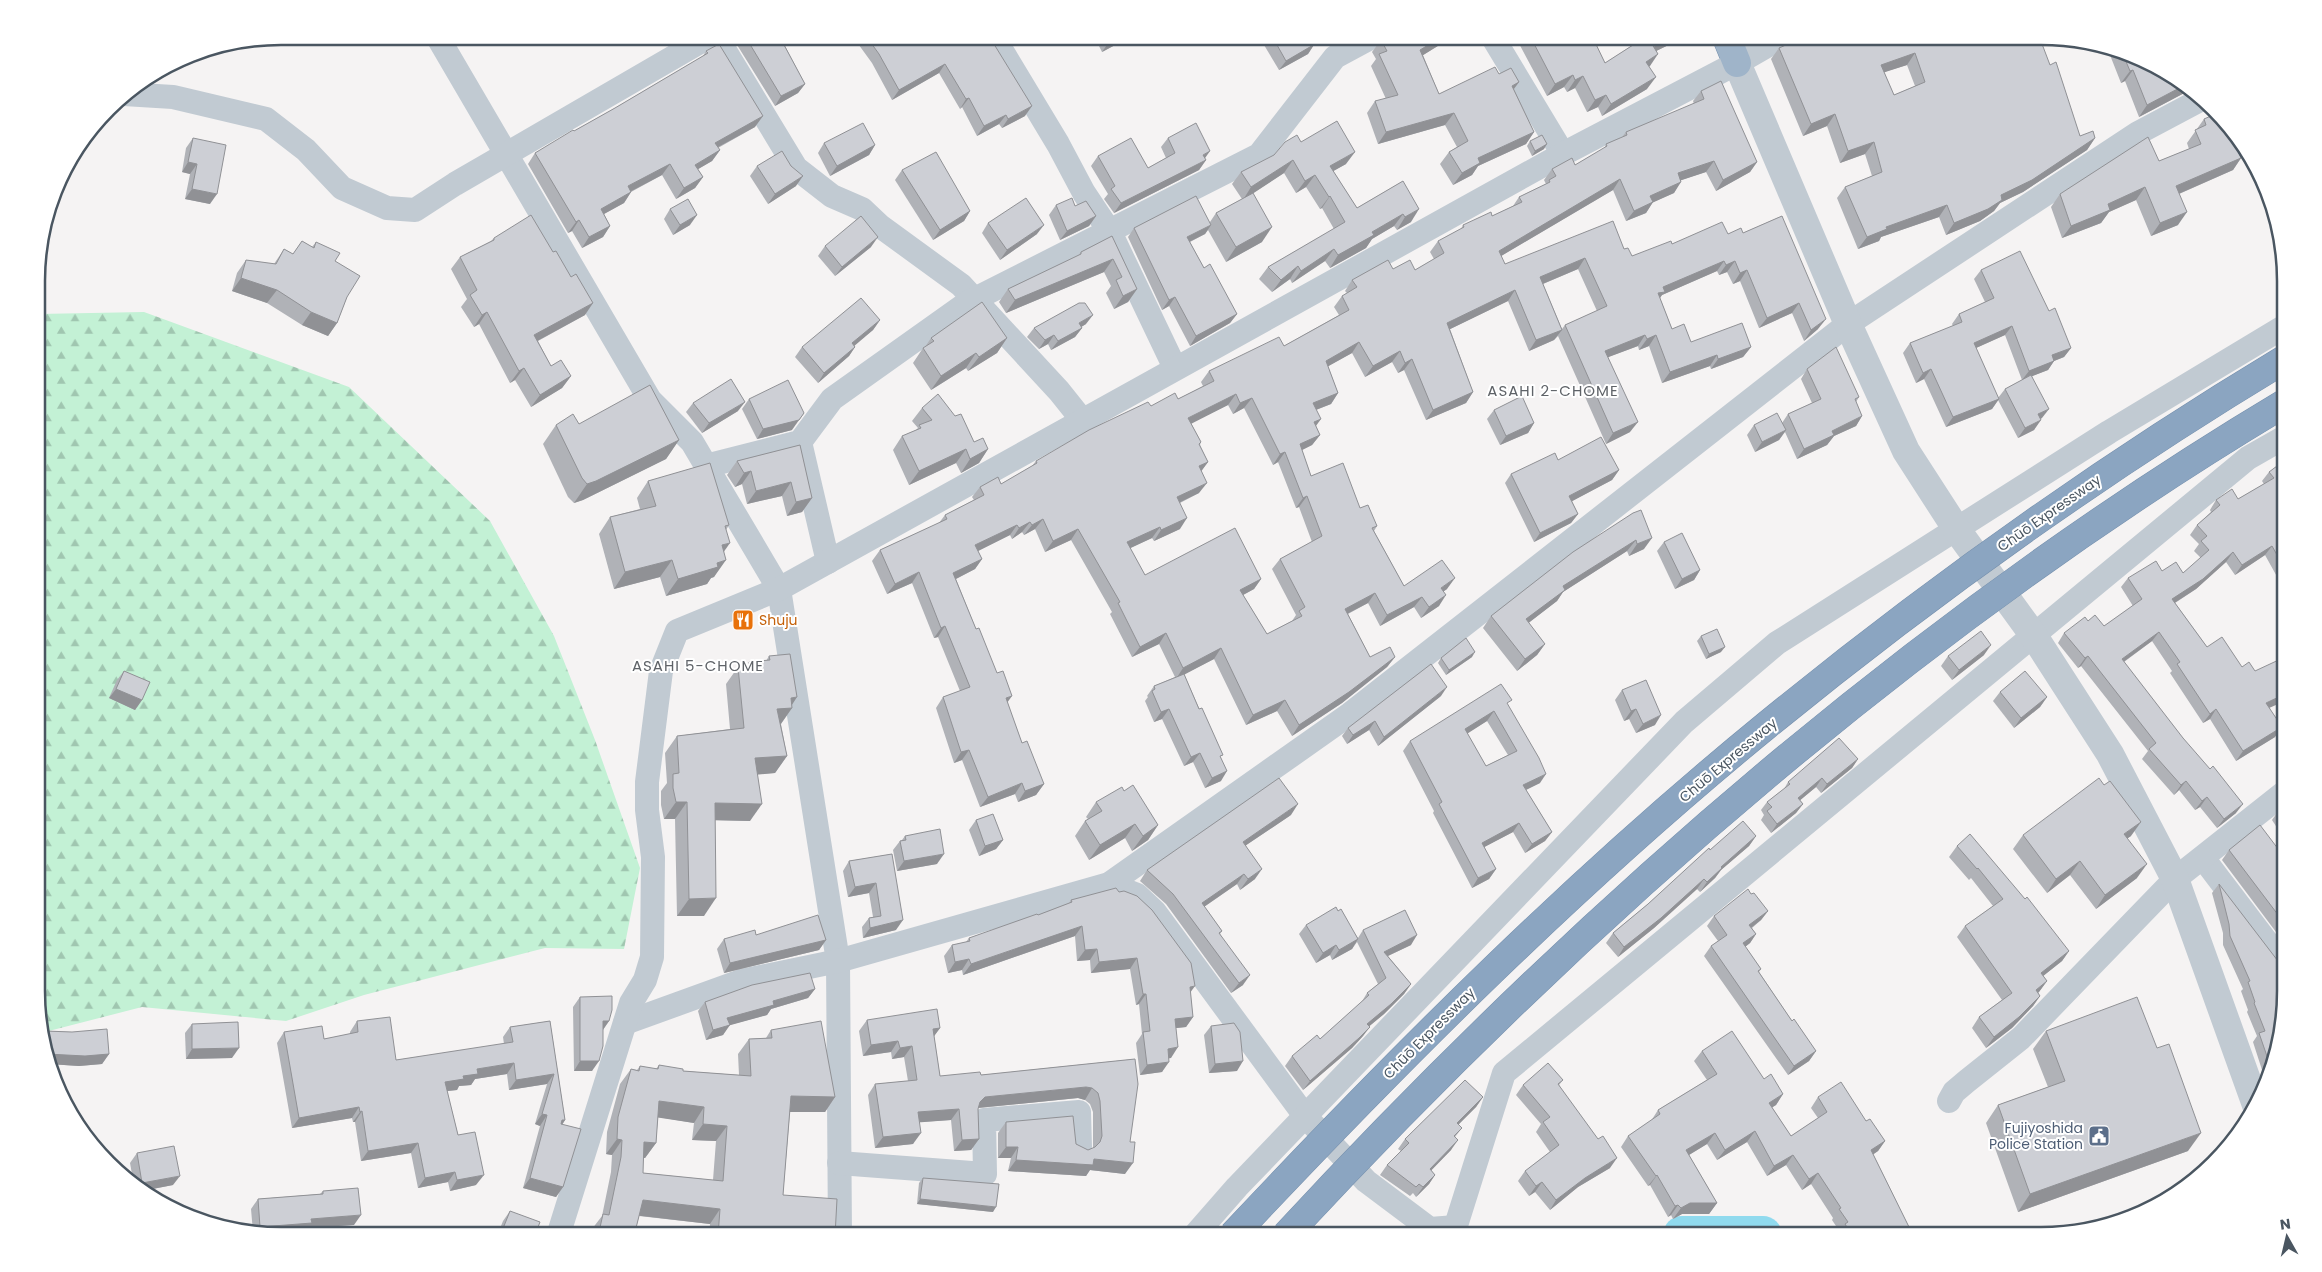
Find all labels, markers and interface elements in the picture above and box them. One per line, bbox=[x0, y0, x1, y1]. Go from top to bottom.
district label: ASAHI 2-CHOME bbox=[1487, 380, 1619, 401]
street label: Chūō Expressway bbox=[1993, 470, 2105, 556]
restaurant icon: Shuju bbox=[731, 608, 755, 632]
place label: Shuju bbox=[759, 610, 798, 630]
district label: ASAHI 5-CHOME bbox=[632, 655, 764, 676]
street label: Chūō Expressway bbox=[1675, 713, 1781, 807]
street label: Chūō Expressway bbox=[1379, 983, 1479, 1083]
place label: Fujiyoshida Police Station bbox=[1989, 1118, 2083, 1154]
public building icon: Fujiyoshida Police Station bbox=[2087, 1124, 2111, 1148]
north arrow bbox=[2262, 1212, 2312, 1262]
text: N bbox=[2279, 1213, 2292, 1235]

